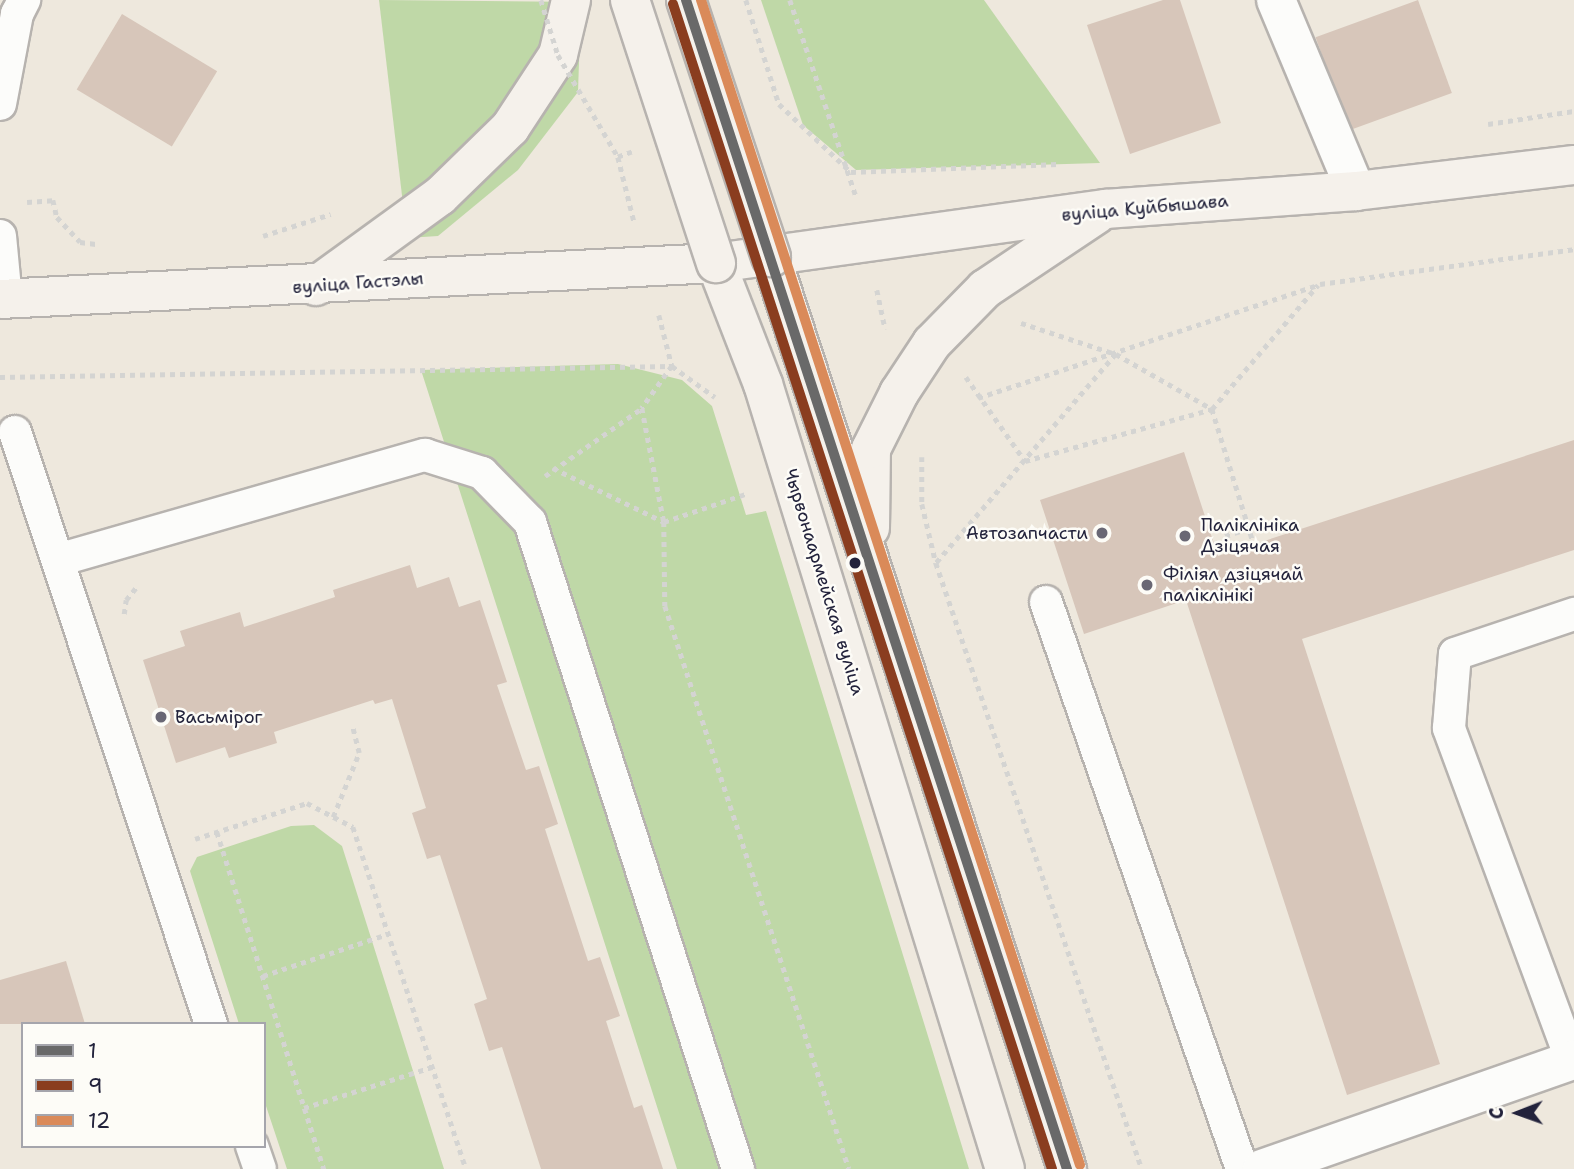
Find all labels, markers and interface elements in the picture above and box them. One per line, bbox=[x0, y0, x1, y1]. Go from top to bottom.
street label: вуліца Куйбышава bbox=[1061, 190, 1229, 226]
street label: вуліца Гастэлы bbox=[292, 268, 424, 298]
street label: Чырвонаармейская вуліца bbox=[779, 466, 869, 698]
place label: Паліклініка Дзіцячая bbox=[1201, 515, 1299, 558]
place label: Автозапчасти bbox=[966, 522, 1088, 544]
marker: Автозапчасти bbox=[1094, 525, 1110, 541]
marker: Паліклініка Дзіцячая bbox=[1175, 526, 1195, 546]
unlabelled marker bbox=[848, 556, 862, 570]
place label: Філіял дзіцячай паліклінікі bbox=[1163, 564, 1303, 606]
marker: Філіял дзіцячай паліклінікі bbox=[1137, 575, 1157, 595]
place label: Васьмірог bbox=[175, 706, 263, 728]
marker: Васьмірог bbox=[153, 709, 169, 725]
legend bbox=[21, 1022, 266, 1148]
text: 1 bbox=[88, 1037, 97, 1065]
text: 9 bbox=[88, 1072, 103, 1100]
north arrow bbox=[1483, 1078, 1553, 1148]
text: 12 bbox=[88, 1107, 110, 1135]
text: С bbox=[1484, 1107, 1509, 1119]

